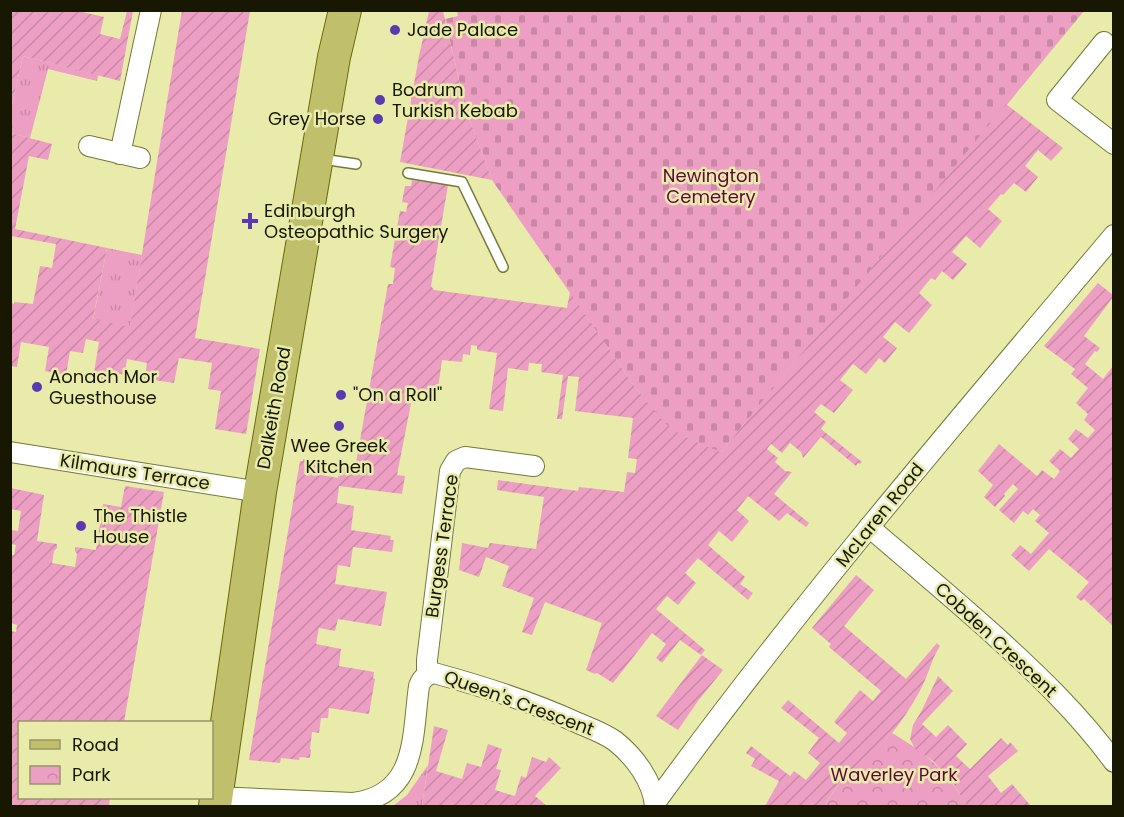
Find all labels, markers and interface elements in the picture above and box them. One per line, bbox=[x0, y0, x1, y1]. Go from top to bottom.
place label: Jade Palace bbox=[407, 17, 518, 42]
marker: Jade Palace bbox=[388, 23, 402, 37]
place label: Bodrum Turkish Kebab bbox=[392, 77, 518, 123]
marker: Bodrum Turkish Kebab bbox=[373, 93, 387, 107]
place label: Grey Horse bbox=[268, 106, 366, 131]
marker: Grey Horse bbox=[371, 112, 385, 126]
park label: Newington Cemetery bbox=[663, 163, 759, 209]
place label: Edinburgh Osteopathic Surgery bbox=[264, 198, 448, 244]
marker: Edinburgh Osteopathic Surgery bbox=[241, 212, 259, 230]
street label: Dalkeith Road bbox=[250, 345, 297, 471]
place label: Aonach Mor Guesthouse bbox=[49, 364, 158, 410]
marker: Aonach Mor Guesthouse bbox=[30, 380, 44, 394]
place label: "On a Roll" bbox=[353, 382, 442, 407]
marker: "On a Roll" bbox=[334, 388, 348, 402]
marker: Wee Greek Kitchen bbox=[332, 419, 346, 433]
place label: Wee Greek Kitchen bbox=[290, 433, 388, 479]
street label: Kilmaurs Terrace bbox=[58, 447, 212, 496]
street label: McLaren Road bbox=[830, 457, 929, 572]
street label: Burgess Terrace bbox=[419, 473, 464, 619]
place label: The Thistle House bbox=[93, 503, 187, 549]
marker: The Thistle House bbox=[74, 519, 88, 533]
street label: Cobden Crescent bbox=[930, 576, 1063, 703]
street label: Queen's Crescent bbox=[441, 664, 598, 741]
legend bbox=[18, 721, 213, 799]
text: Road bbox=[72, 732, 119, 757]
text: Park bbox=[72, 762, 111, 787]
park label: Waverley Park bbox=[831, 762, 958, 787]

